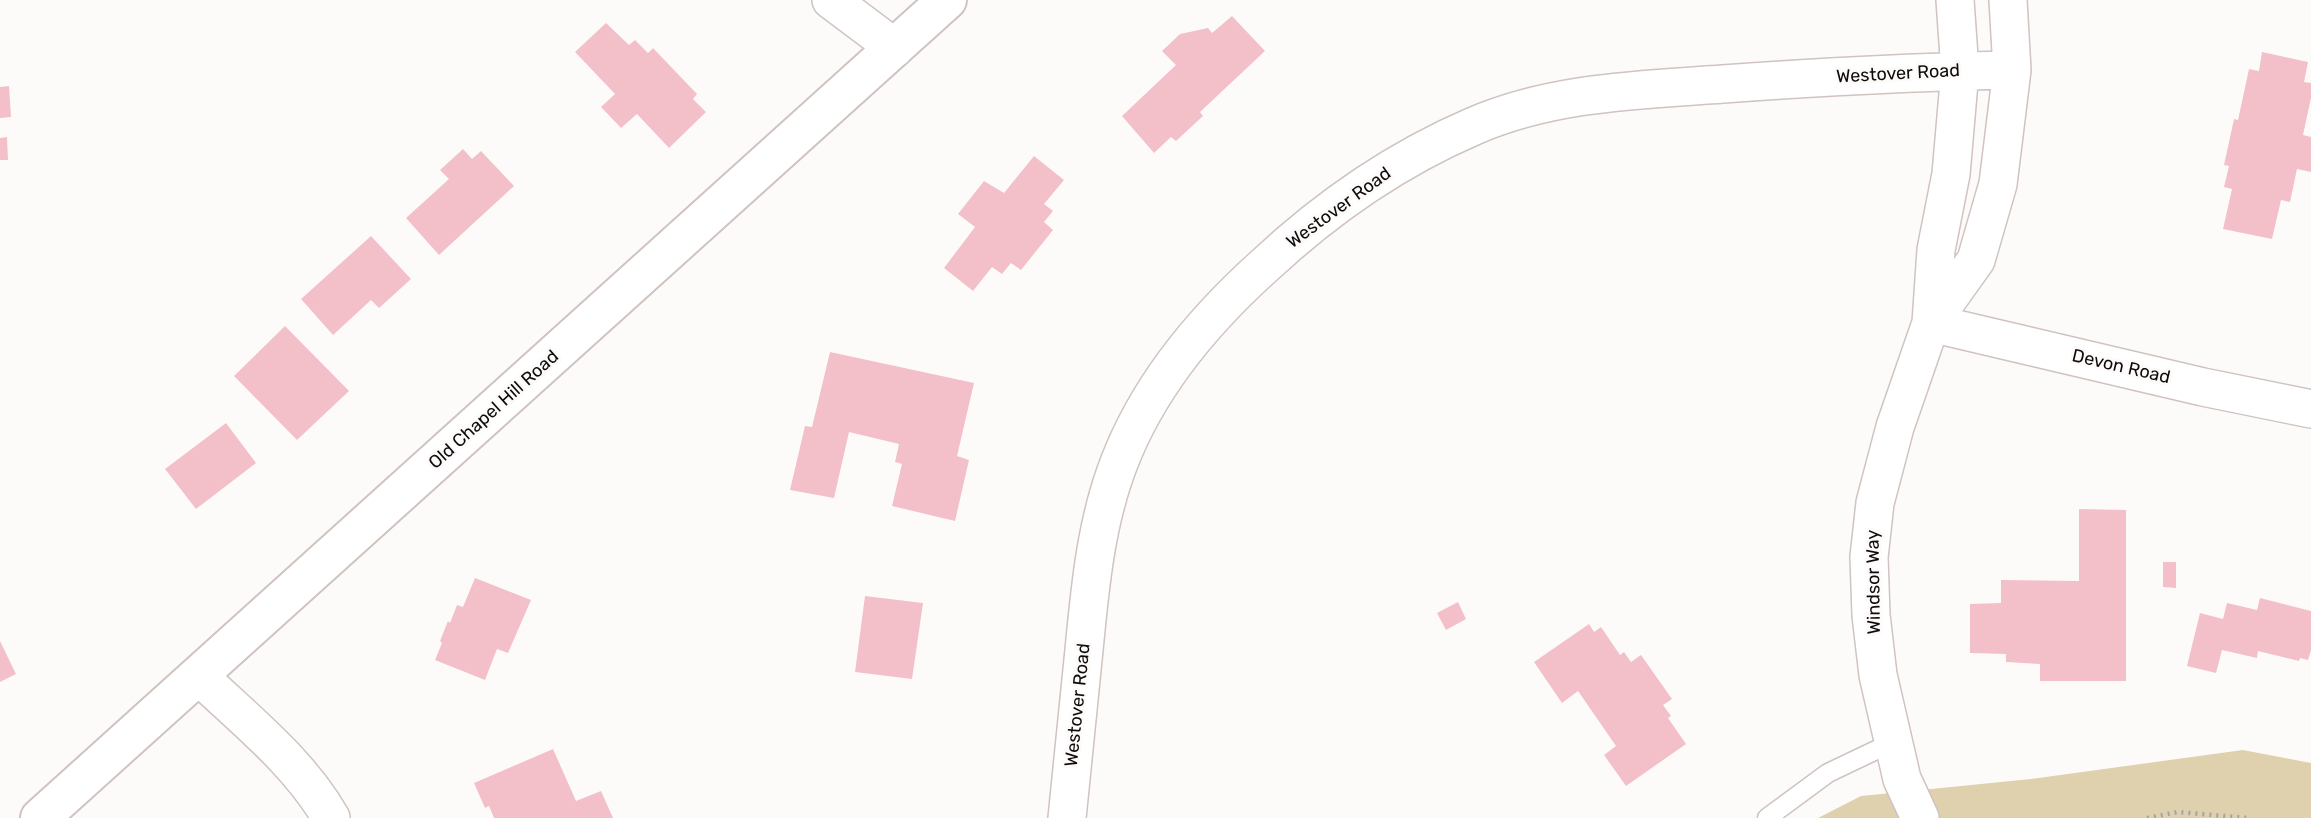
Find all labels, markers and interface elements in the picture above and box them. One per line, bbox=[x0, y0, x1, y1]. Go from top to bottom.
street label: Westover Road bbox=[1836, 60, 1960, 88]
street label: Westover Road bbox=[1283, 163, 1395, 253]
street label: Devon Road bbox=[2070, 345, 2172, 389]
street label: Old Chapel Hill Road bbox=[425, 346, 563, 474]
street label: Windsor Way bbox=[1862, 529, 1886, 635]
street label: Westover Road bbox=[1061, 642, 1095, 768]

